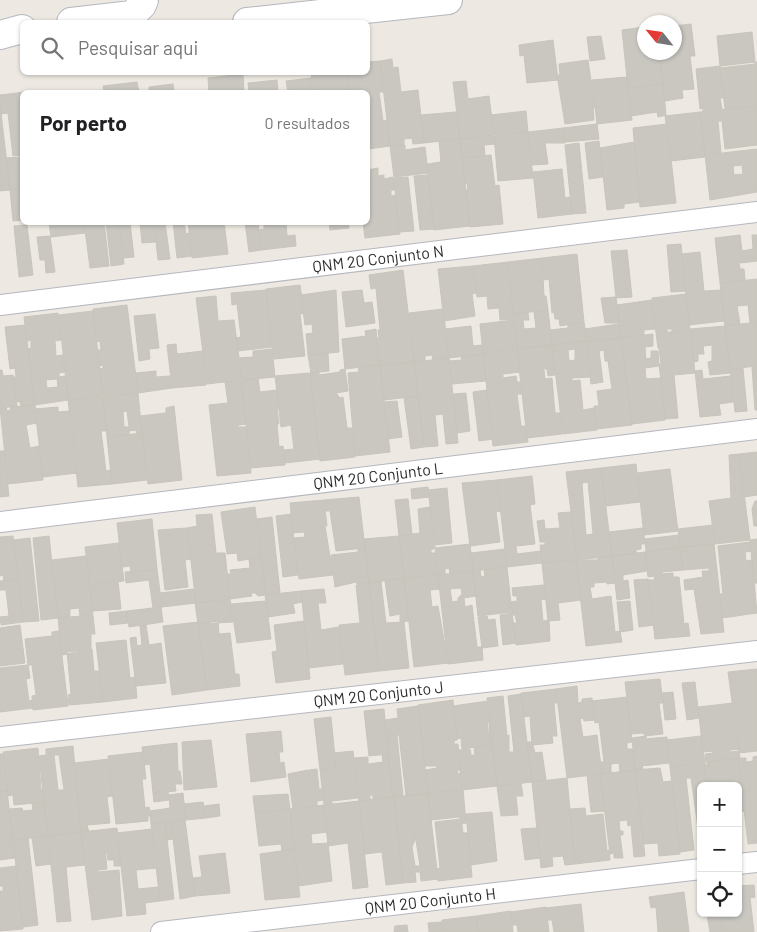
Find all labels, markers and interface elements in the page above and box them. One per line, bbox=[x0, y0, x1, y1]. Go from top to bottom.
north arrow bbox=[637, 15, 682, 60]
search box bbox=[20, 20, 370, 75]
icon: search bbox=[38, 34, 66, 62]
text: Pesquisar aqui bbox=[78, 36, 198, 59]
text: Por perto bbox=[40, 110, 127, 135]
text: 0 resultados bbox=[265, 113, 350, 132]
street label: QNM 20 Conjunto N bbox=[311, 241, 445, 276]
street label: QNM 20 Conjunto L bbox=[312, 458, 444, 492]
street label: QNM 20 Conjunto J bbox=[313, 677, 444, 710]
map controls bbox=[697, 782, 742, 917]
button: + bbox=[697, 782, 742, 827]
button: − bbox=[697, 827, 742, 872]
button: locate bbox=[697, 872, 742, 917]
street label: QNM 20 Conjunto H bbox=[364, 883, 497, 917]

